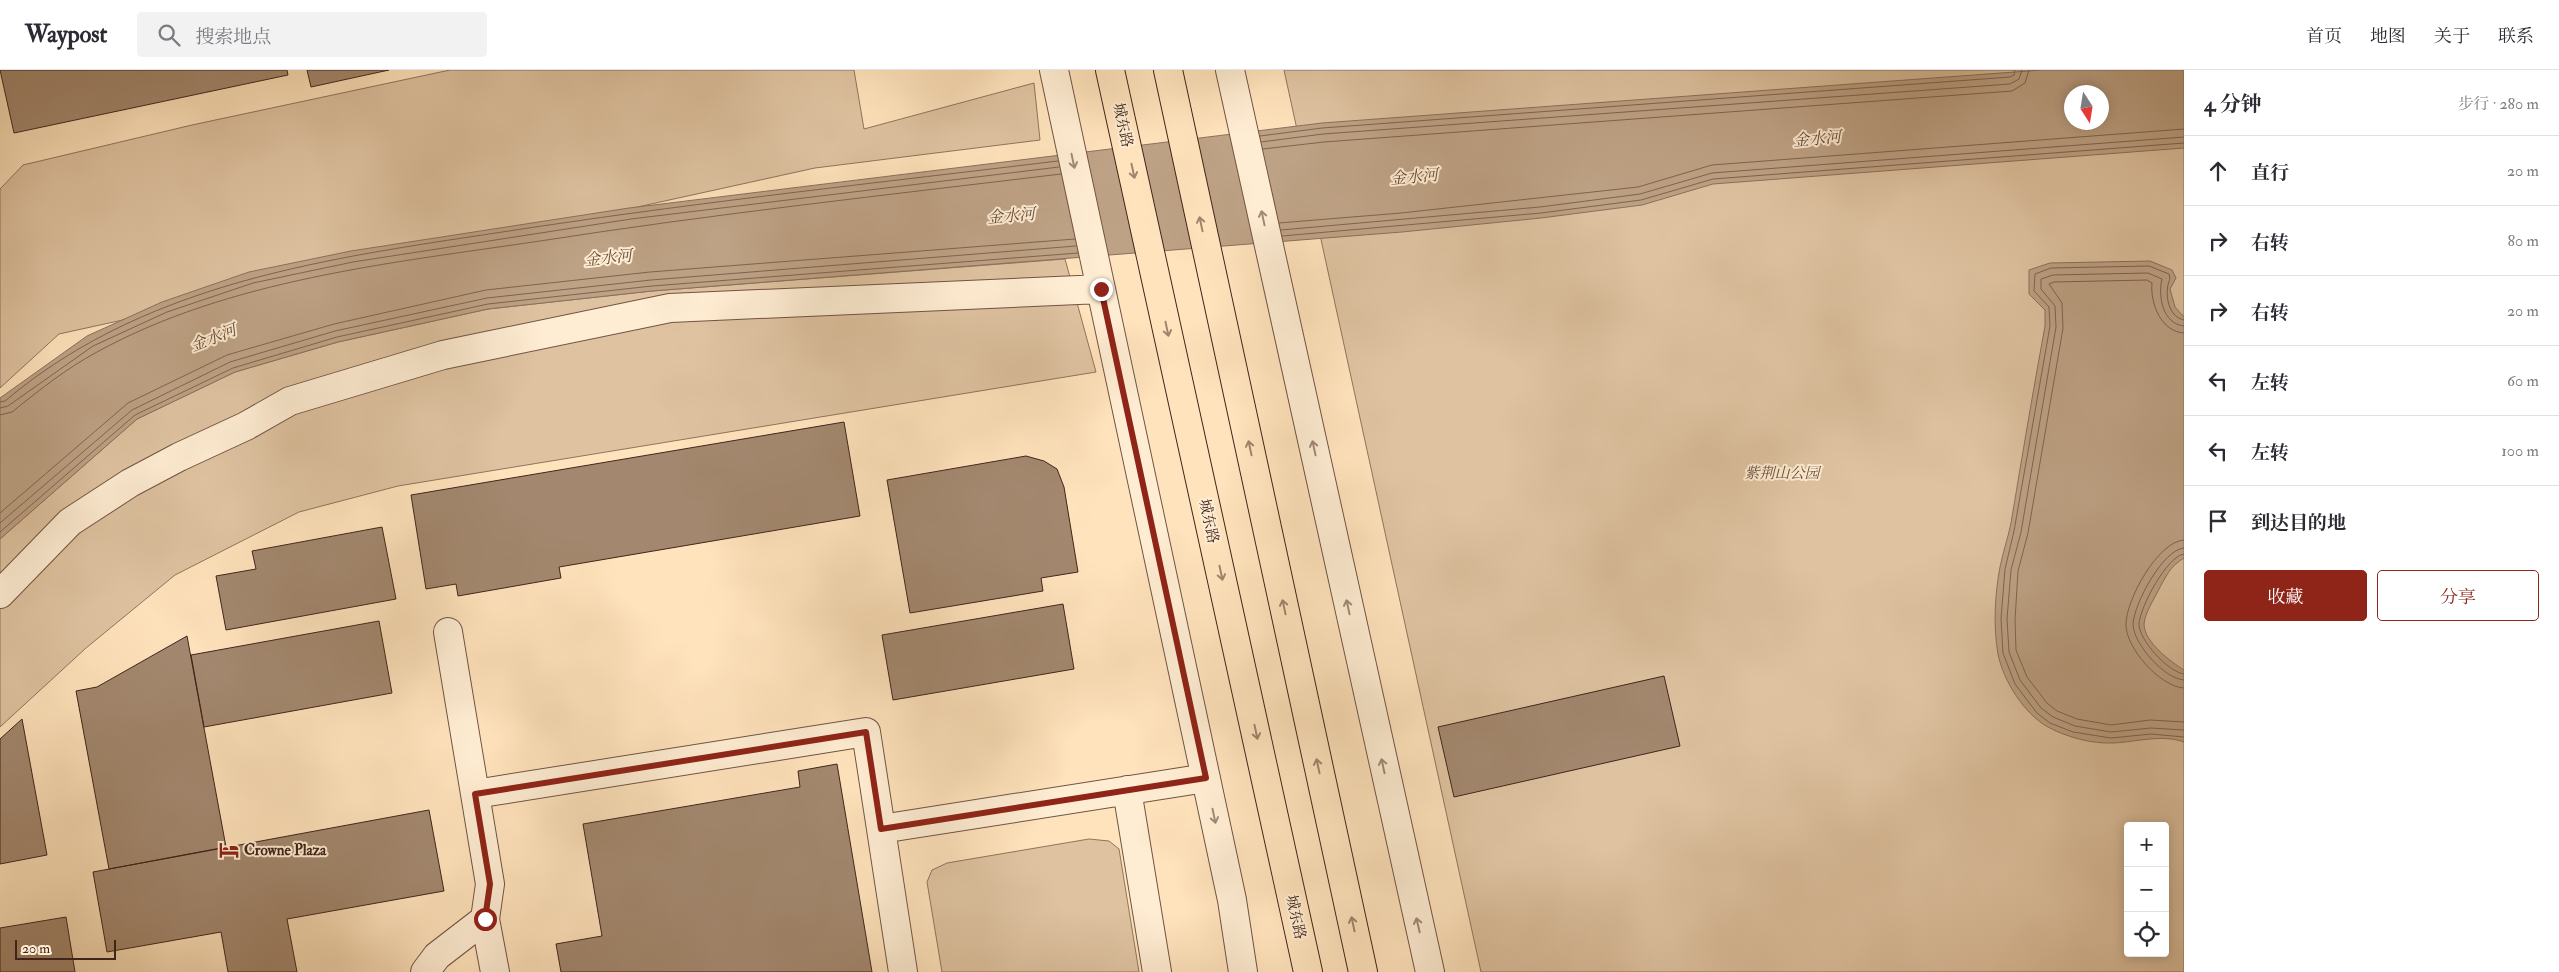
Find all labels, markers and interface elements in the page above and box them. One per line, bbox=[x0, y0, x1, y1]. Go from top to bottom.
search box bbox=[137, 12, 487, 57]
text: Waypost bbox=[25, 19, 107, 50]
icon: search bbox=[155, 21, 183, 49]
text: 搜索地点 bbox=[195, 25, 271, 49]
text: 首页 bbox=[2306, 25, 2342, 48]
text: 地图 bbox=[2370, 25, 2406, 48]
text: 关于 bbox=[2434, 25, 2470, 48]
text: 联系 bbox=[2498, 25, 2534, 48]
north arrow bbox=[2064, 85, 2109, 130]
text: 4 分钟 bbox=[2204, 91, 2262, 118]
text: 步行 · 280 m bbox=[2458, 94, 2539, 114]
street label: 城东路 bbox=[1109, 101, 1136, 149]
water label: 金水河 bbox=[1792, 127, 1845, 151]
one-way arrow bbox=[1069, 152, 1079, 168]
icon: ahead bbox=[2204, 157, 2232, 185]
text: 直行 bbox=[2251, 161, 2289, 185]
text: 20 m bbox=[2507, 161, 2539, 181]
one-way arrow bbox=[1128, 162, 1138, 178]
water label: 金水河 bbox=[1389, 165, 1442, 189]
water label: 金水河 bbox=[986, 204, 1039, 228]
one-way arrow bbox=[1258, 211, 1267, 227]
one-way arrow bbox=[1196, 216, 1205, 232]
icon: right bbox=[2204, 227, 2232, 255]
text: 右转 bbox=[2251, 231, 2289, 255]
text: 80 m bbox=[2508, 231, 2539, 251]
water label: 金水河 bbox=[583, 245, 636, 270]
route end bbox=[1090, 278, 1113, 301]
icon: right bbox=[2204, 297, 2232, 325]
text: 右转 bbox=[2251, 301, 2289, 325]
text: 20 m bbox=[2507, 301, 2539, 321]
water label: 金水河 bbox=[187, 319, 242, 356]
one-way arrow bbox=[1163, 320, 1172, 336]
icon: left bbox=[2204, 367, 2232, 395]
text: 左转 bbox=[2251, 371, 2289, 395]
text: 60 m bbox=[2507, 371, 2539, 391]
icon: left bbox=[2204, 437, 2232, 465]
one-way arrow bbox=[1245, 440, 1254, 456]
one-way arrow bbox=[1308, 441, 1318, 457]
text: 左转 bbox=[2251, 441, 2289, 465]
text: 100 m bbox=[2501, 441, 2539, 461]
park label: 紫荆山公园 bbox=[1744, 464, 1821, 483]
street label: 城东路 bbox=[1195, 497, 1222, 545]
icon: arrive bbox=[2204, 507, 2232, 535]
text: 到达目的地 bbox=[2251, 511, 2346, 535]
one-way arrow bbox=[1217, 565, 1226, 581]
button: 收藏 bbox=[2204, 570, 2367, 621]
button: 分享 bbox=[2377, 570, 2539, 621]
one-way arrow bbox=[1279, 599, 1288, 615]
one-way arrow bbox=[1343, 600, 1353, 616]
one-way arrow bbox=[1251, 723, 1261, 739]
one-way arrow bbox=[1313, 758, 1322, 774]
one-way arrow bbox=[1378, 758, 1387, 774]
one-way arrow bbox=[1210, 807, 1220, 823]
map controls bbox=[2124, 822, 2169, 957]
button: + bbox=[2124, 822, 2169, 867]
hotel icon: Crowne Plaza bbox=[218, 839, 240, 861]
place label: Crowne Plaza bbox=[244, 841, 327, 860]
button: − bbox=[2124, 867, 2169, 912]
street label: 城东路 bbox=[1282, 893, 1309, 941]
route start bbox=[474, 908, 497, 931]
button: locate bbox=[2124, 912, 2169, 957]
one-way arrow bbox=[1347, 917, 1357, 933]
one-way arrow bbox=[1413, 917, 1422, 933]
scale bar bbox=[15, 937, 116, 960]
text: 20 m bbox=[22, 940, 50, 957]

